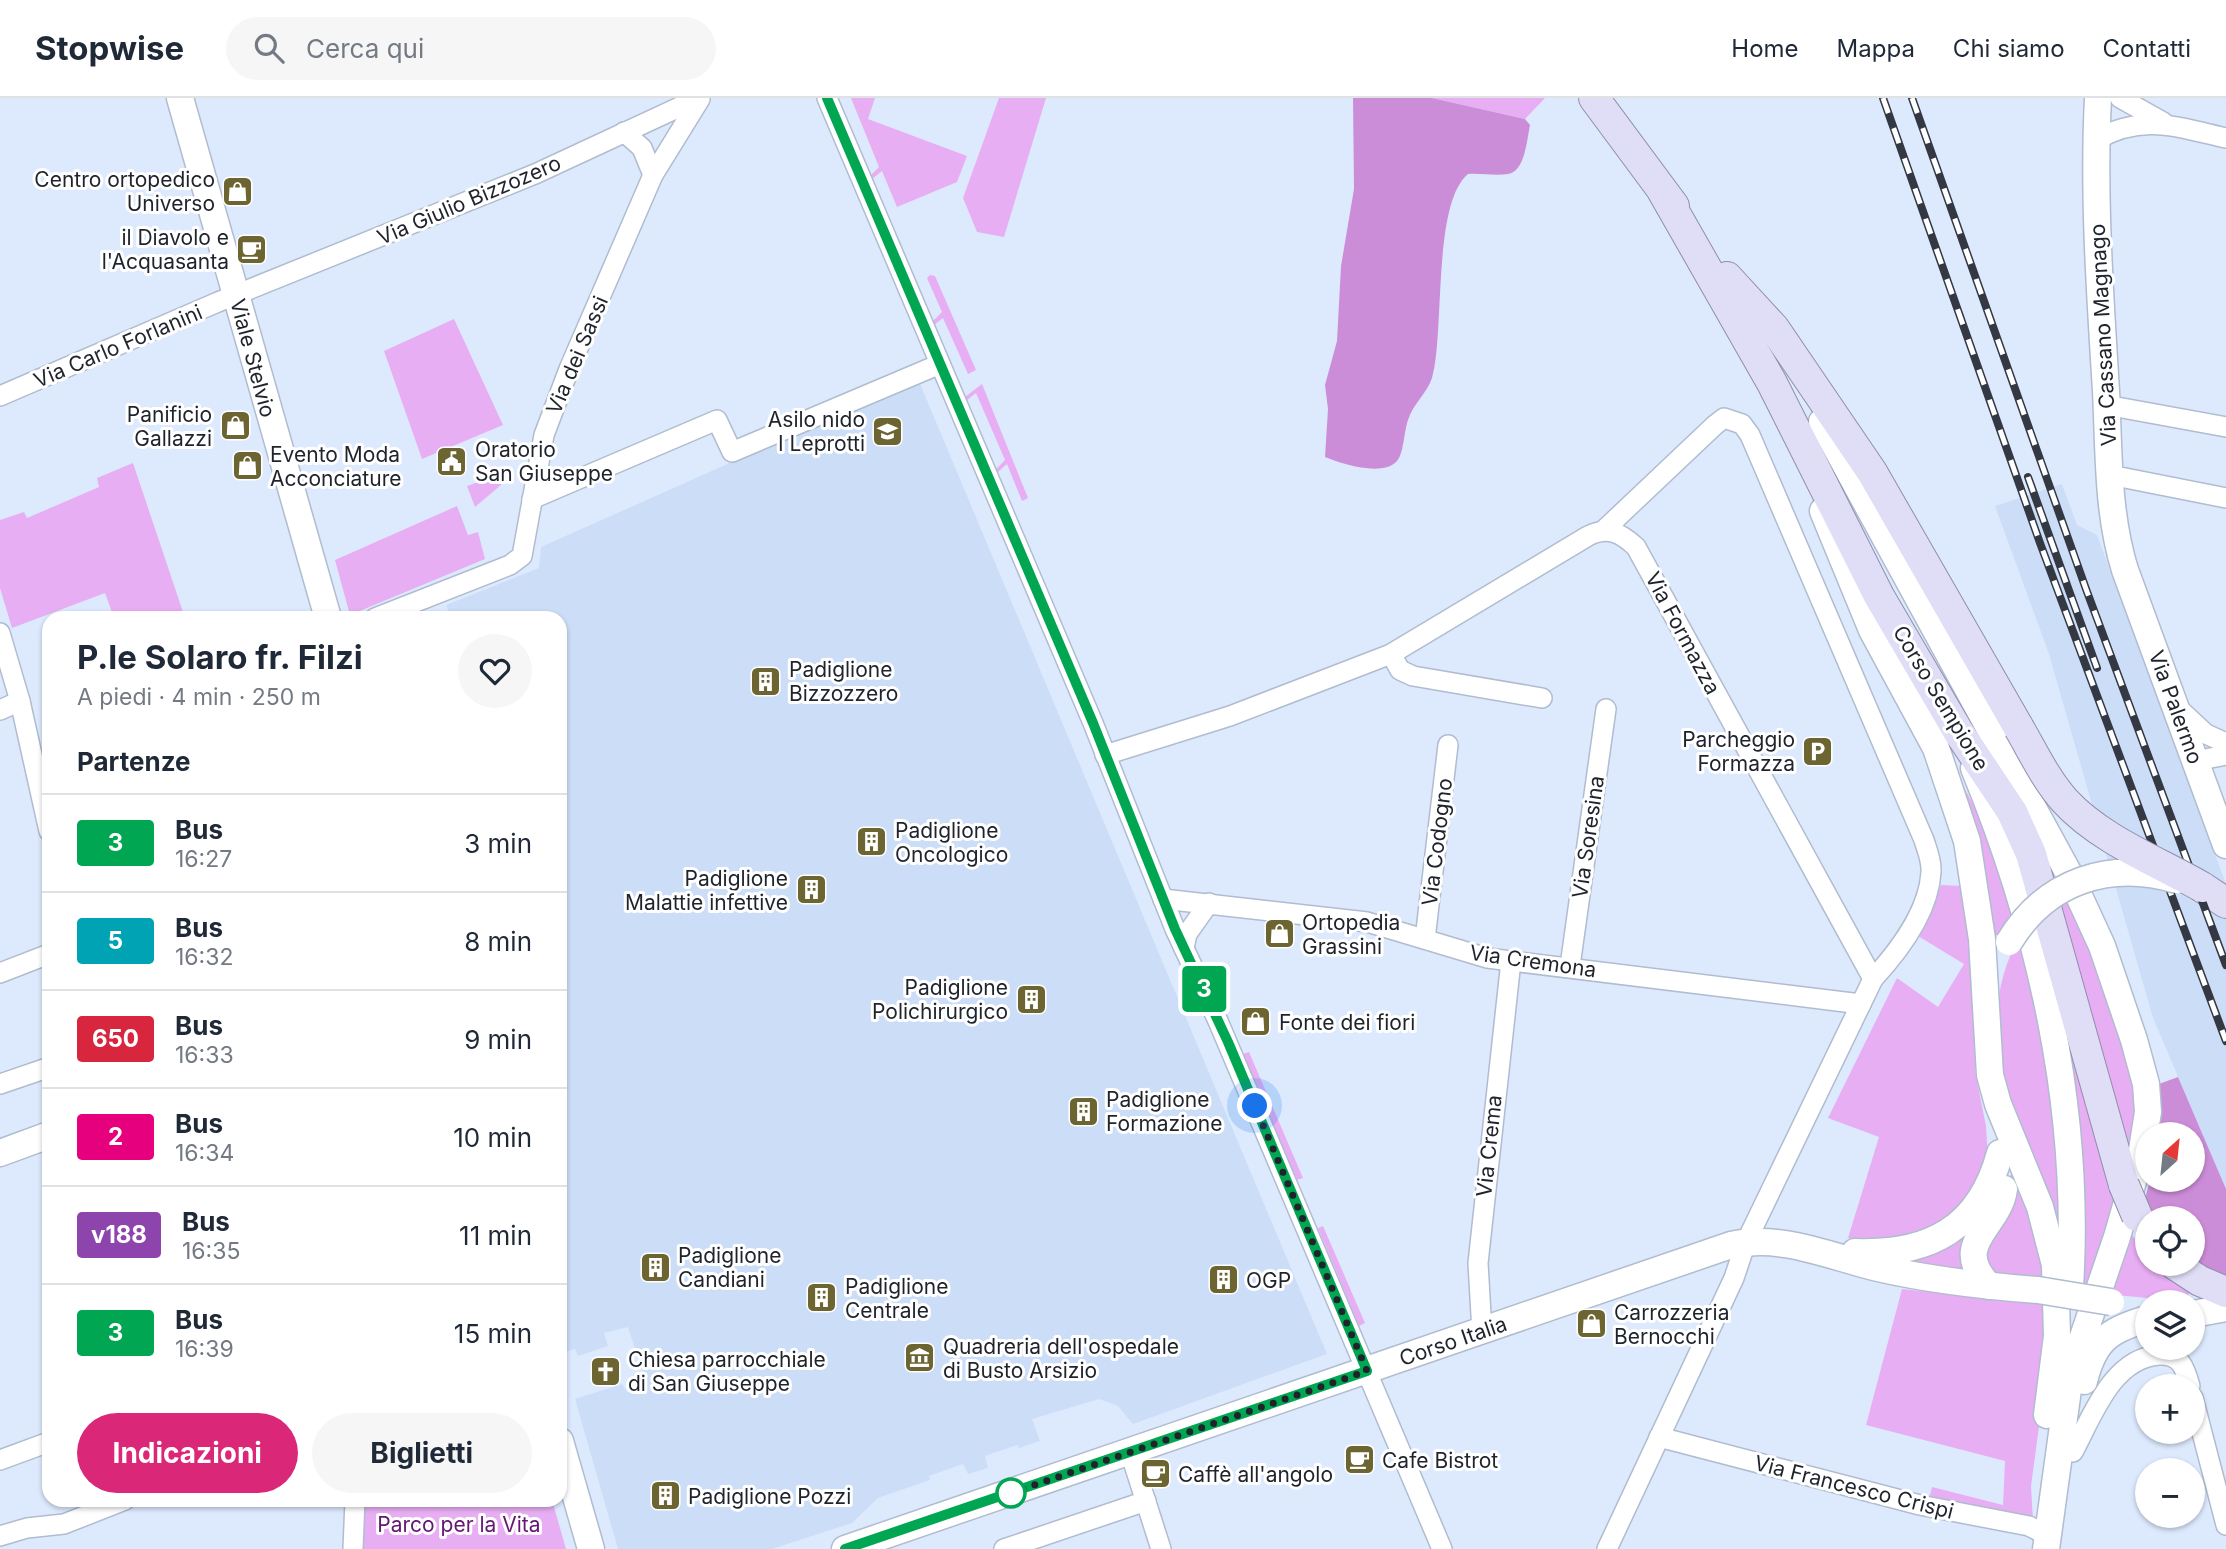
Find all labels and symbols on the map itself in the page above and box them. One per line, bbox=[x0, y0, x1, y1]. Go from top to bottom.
street label: Via Giulio Bizzozero bbox=[374, 150, 564, 250]
place label: Centro ortopedico Universo bbox=[34, 167, 215, 216]
shop icon: Centro ortopedico Universo bbox=[221, 174, 255, 208]
street label: Via Cassano Magnago bbox=[2085, 223, 2121, 447]
place label: il Diavolo e l'Acquasanta bbox=[102, 225, 229, 274]
cafe icon: il Diavolo e l'Acquasanta bbox=[235, 232, 269, 266]
street label: Via dei Sassi bbox=[541, 292, 613, 418]
street label: Viale Stelvio bbox=[225, 296, 281, 420]
street label: Via Carlo Forlanini bbox=[30, 299, 206, 393]
place label: Panificio Gallazzi bbox=[127, 402, 212, 451]
place label: Asilo nido I Leprotti bbox=[768, 407, 865, 456]
shop icon: Panificio Gallazzi bbox=[218, 409, 252, 443]
school or university icon: Asilo nido I Leprotti bbox=[871, 414, 905, 448]
place label: Oratorio San Giuseppe bbox=[475, 437, 613, 486]
place label: Evento Moda Acconciature bbox=[270, 442, 401, 491]
public building icon: Oratorio San Giuseppe bbox=[435, 444, 469, 478]
shop icon: Evento Moda Acconciature bbox=[230, 449, 264, 483]
street label: Via Formazza bbox=[1640, 568, 1726, 698]
street label: Corso Sempione bbox=[1888, 621, 1994, 775]
street label: Via Palermo bbox=[2144, 647, 2208, 767]
place label: Padiglione Bizzozzero bbox=[789, 657, 898, 706]
building icon: Padiglione Bizzozzero bbox=[749, 664, 783, 698]
place label: Parcheggio Formazza bbox=[1682, 727, 1795, 776]
parking icon: Parcheggio Formazza bbox=[1801, 734, 1835, 768]
street label: Via Soresina bbox=[1567, 774, 1609, 900]
street label: Via Codogno bbox=[1417, 777, 1457, 907]
place label: Padiglione Oncologico bbox=[895, 818, 1008, 867]
building icon: Padiglione Oncologico bbox=[855, 825, 889, 859]
place label: Padiglione Malattie infettive bbox=[625, 866, 788, 915]
building icon: Padiglione Malattie infettive bbox=[794, 873, 828, 907]
place label: Ortopedia Grassini bbox=[1302, 910, 1400, 959]
shop icon: Ortopedia Grassini bbox=[1262, 917, 1296, 951]
street label: Via Cremona bbox=[1468, 940, 1598, 982]
line badge: 3 bbox=[1181, 966, 1227, 1012]
place label: Padiglione Polichirurgico bbox=[872, 975, 1008, 1024]
building icon: Padiglione Polichirurgico bbox=[1014, 982, 1048, 1016]
shop icon: Fonte dei fiori bbox=[1239, 1005, 1273, 1039]
place label: Fonte dei fiori bbox=[1279, 1010, 1415, 1035]
place label: Padiglione Formazione bbox=[1106, 1087, 1223, 1136]
your location bbox=[1237, 1088, 1272, 1123]
building icon: Padiglione Formazione bbox=[1066, 1094, 1100, 1128]
street label: Via Crema bbox=[1471, 1094, 1507, 1198]
north arrow bbox=[2135, 1122, 2205, 1192]
place label: Padiglione Candiani bbox=[678, 1243, 781, 1292]
building icon: Padiglione Candiani bbox=[638, 1250, 672, 1284]
building icon: OGP bbox=[1206, 1263, 1240, 1297]
place label: OGP bbox=[1246, 1268, 1291, 1293]
place label: Padiglione Centrale bbox=[845, 1274, 948, 1323]
building icon: Padiglione Centrale bbox=[805, 1281, 839, 1315]
place label: Carrozzeria Bernocchi bbox=[1614, 1300, 1729, 1349]
shop icon: Carrozzeria Bernocchi bbox=[1574, 1307, 1608, 1341]
street label: Corso Italia bbox=[1396, 1311, 1510, 1371]
place label: Quadreria dell'ospedale di Busto Arsizio bbox=[943, 1334, 1179, 1383]
museum icon: Quadreria dell'ospedale di Busto Arsizio bbox=[903, 1341, 937, 1375]
place label: Chiesa parrocchiale di San Giuseppe bbox=[628, 1347, 826, 1396]
church icon: Chiesa parrocchiale di San Giuseppe bbox=[588, 1354, 622, 1388]
cafe icon: Cafe Bistrot bbox=[1342, 1443, 1376, 1477]
place label: Cafe Bistrot bbox=[1382, 1448, 1498, 1473]
street label: Via Francesco Crispi bbox=[1752, 1450, 1956, 1524]
cafe icon: Caffè all'angolo bbox=[1138, 1457, 1172, 1491]
place label: Caffè all'angolo bbox=[1178, 1462, 1333, 1487]
unlabelled marker bbox=[996, 1478, 1026, 1508]
building icon: Padiglione Pozzi bbox=[648, 1479, 682, 1513]
place label: Padiglione Pozzi bbox=[688, 1484, 851, 1509]
park label: Parco per la Vita bbox=[377, 1512, 541, 1537]

